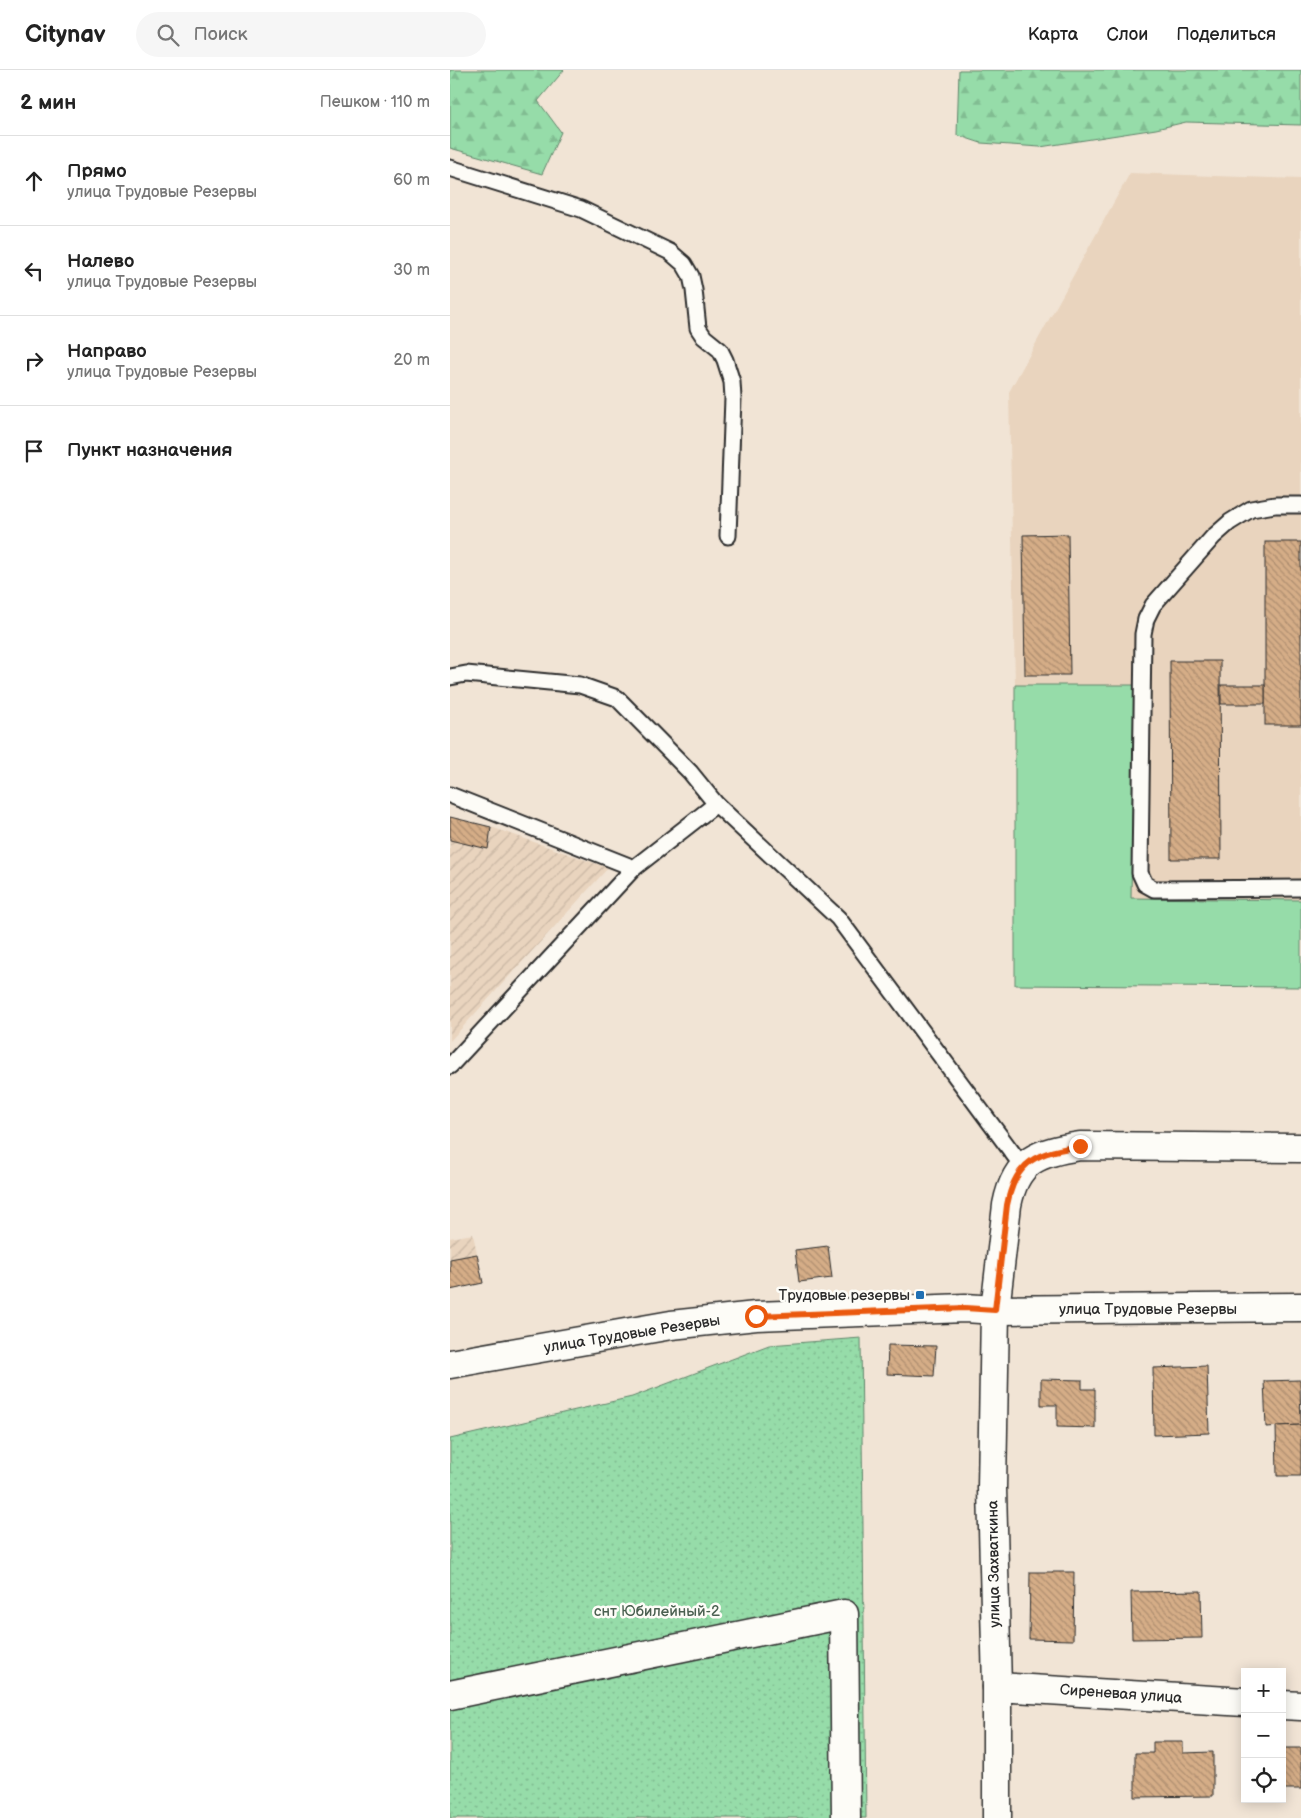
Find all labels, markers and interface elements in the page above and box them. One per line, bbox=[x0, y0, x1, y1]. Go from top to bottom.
search box bbox=[136, 12, 486, 57]
text: Citynav bbox=[25, 20, 106, 49]
icon: search bbox=[154, 21, 182, 49]
text: Поиск bbox=[194, 23, 248, 46]
text: Карта bbox=[1028, 24, 1078, 45]
text: Слои bbox=[1106, 24, 1148, 45]
text: Поделиться bbox=[1176, 24, 1276, 45]
text: 2 мин bbox=[20, 90, 76, 115]
text: Пешком · 110 m bbox=[320, 93, 430, 112]
text: Прямо bbox=[67, 160, 127, 183]
icon: ahead bbox=[20, 167, 48, 195]
text: 60 m bbox=[393, 171, 430, 190]
text: улица Трудовые Резервы bbox=[67, 183, 257, 202]
text: Налево bbox=[67, 250, 134, 273]
icon: left bbox=[20, 257, 48, 285]
text: 30 m bbox=[393, 261, 430, 280]
text: улица Трудовые Резервы bbox=[67, 273, 257, 292]
text: Направо bbox=[67, 340, 147, 363]
icon: right bbox=[20, 347, 48, 375]
text: 20 m bbox=[394, 351, 430, 370]
text: улица Трудовые Резервы bbox=[67, 363, 257, 382]
icon: arrive bbox=[20, 437, 48, 465]
text: Пункт назначения bbox=[67, 439, 232, 462]
route end bbox=[1069, 1135, 1092, 1158]
place label: Трудовые резервы bbox=[778, 1286, 910, 1305]
marker: Трудовые резервы bbox=[914, 1289, 926, 1301]
street label: улица Трудовые Резервы bbox=[1059, 1300, 1237, 1319]
route start bbox=[745, 1305, 768, 1328]
street label: улица Трудовые Резервы bbox=[543, 1311, 721, 1357]
street label: улица Захваткина bbox=[983, 1500, 1005, 1628]
park label: снт Юбилейный-2 bbox=[594, 1602, 720, 1621]
map controls bbox=[1241, 1668, 1286, 1803]
button: + bbox=[1241, 1668, 1286, 1713]
street label: Сиреневая улица bbox=[1059, 1680, 1183, 1708]
button: − bbox=[1241, 1713, 1286, 1758]
button: locate bbox=[1241, 1758, 1286, 1803]

